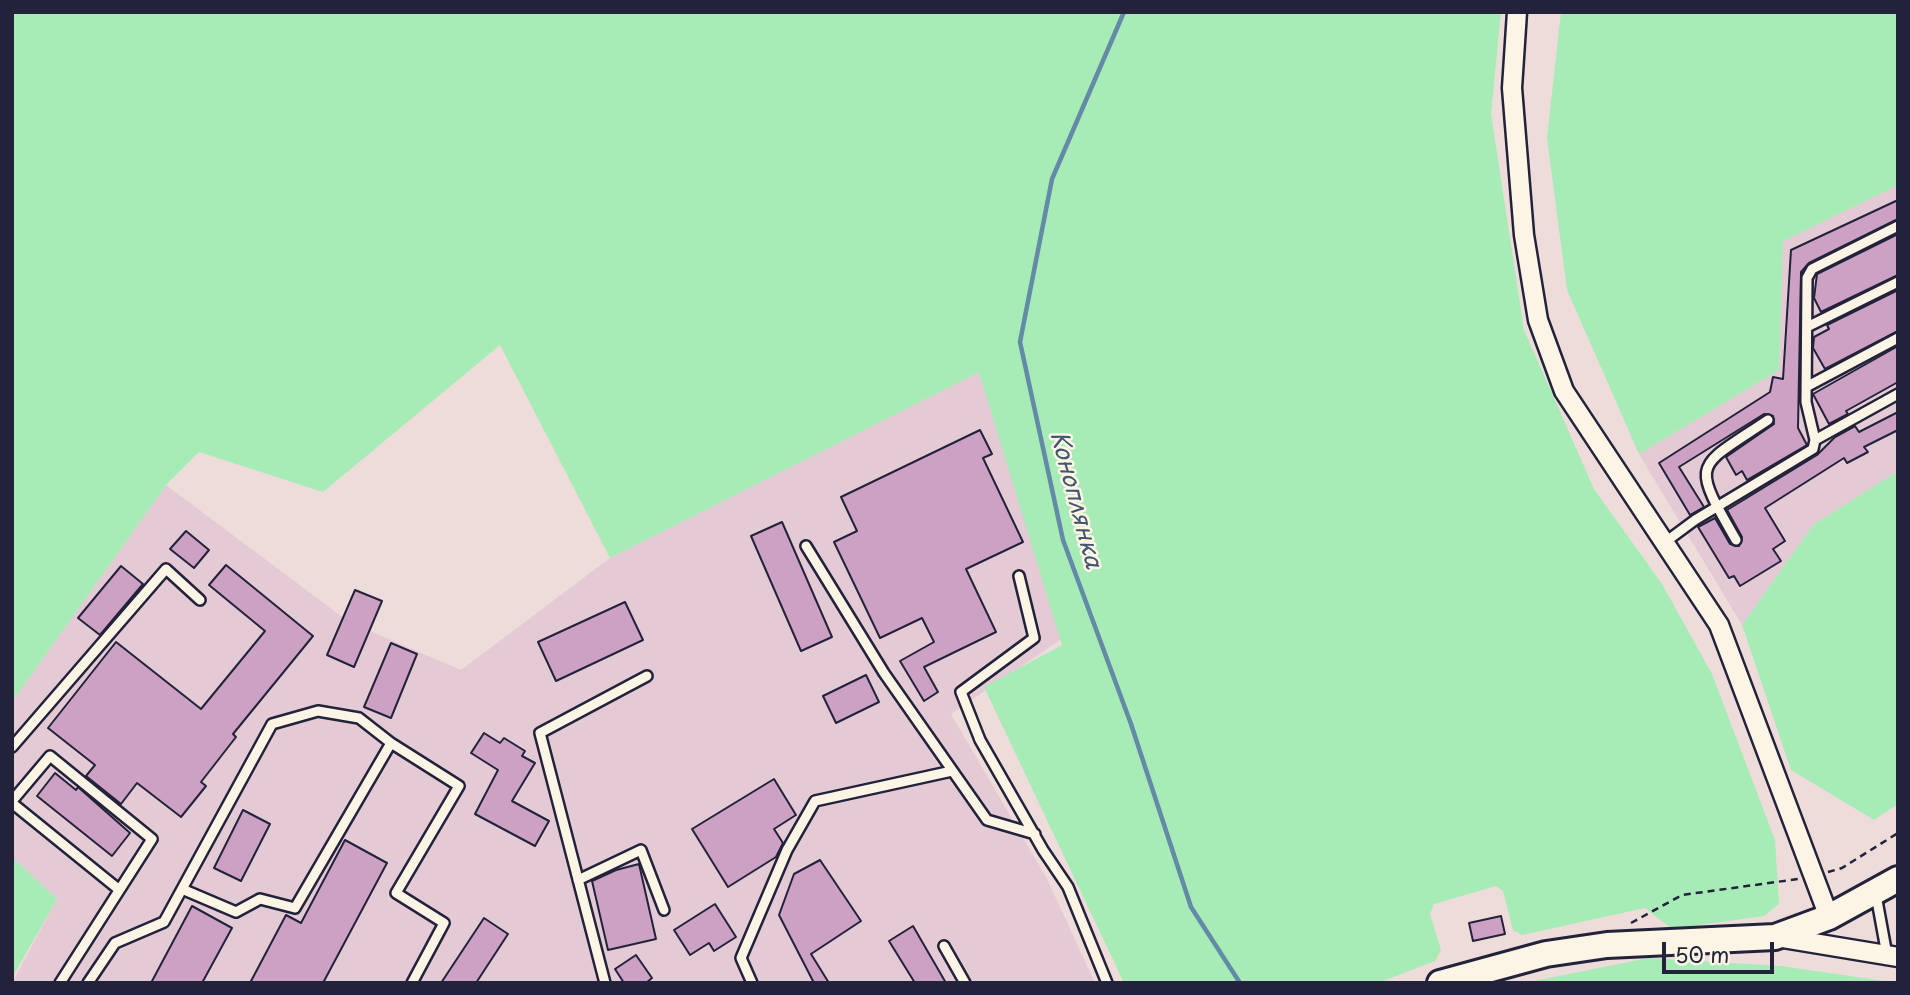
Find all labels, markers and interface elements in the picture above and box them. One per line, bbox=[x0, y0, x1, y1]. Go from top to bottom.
water label: Коноплянка bbox=[1043, 428, 1107, 572]
scale bar bbox=[1665, 928, 1777, 972]
text: 50 m bbox=[1675, 938, 1729, 970]

